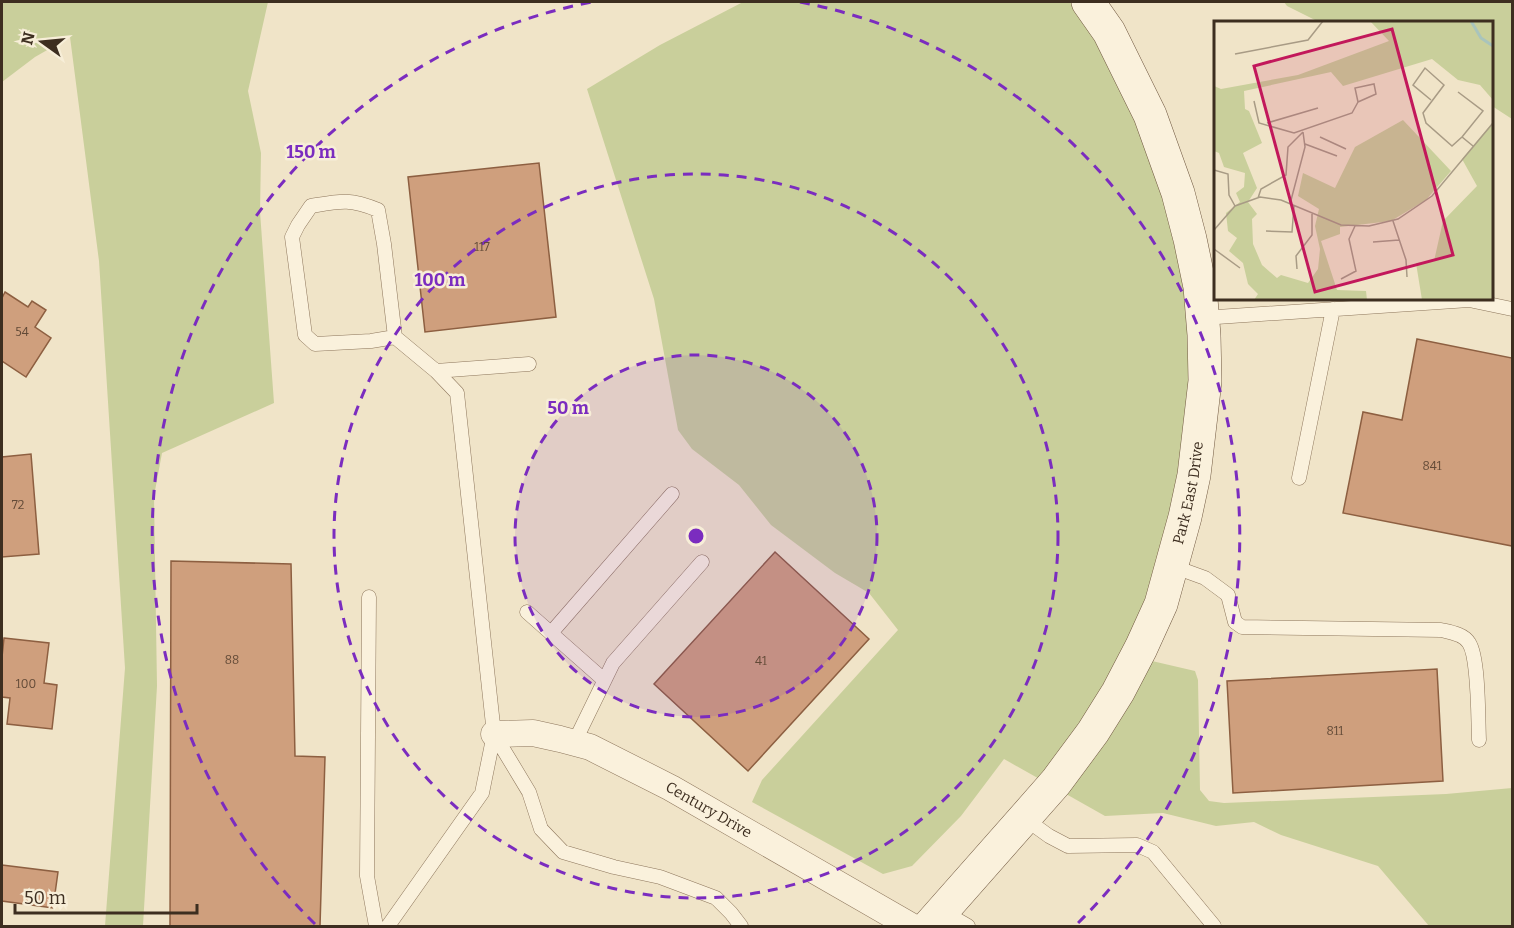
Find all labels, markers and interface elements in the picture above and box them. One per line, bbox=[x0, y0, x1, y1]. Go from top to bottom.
north arrow bbox=[12, 12, 72, 72]
inset map bbox=[1214, 21, 1493, 300]
text: N bbox=[17, 30, 39, 47]
text: 150 m bbox=[286, 141, 336, 163]
house number: 117 bbox=[474, 240, 490, 254]
text: 100 m bbox=[414, 269, 466, 291]
house number: 54 bbox=[15, 325, 29, 339]
text: 50 m bbox=[547, 397, 589, 419]
street label: Park East Drive bbox=[1169, 440, 1207, 546]
house number: 841 bbox=[1422, 459, 1442, 473]
house number: 72 bbox=[12, 498, 24, 512]
centre of rings bbox=[686, 526, 706, 546]
house number: 88 bbox=[225, 653, 239, 667]
house number: 41 bbox=[755, 654, 767, 668]
house number: 100 bbox=[16, 677, 36, 691]
house number: 811 bbox=[1327, 724, 1344, 738]
street label: Century Drive bbox=[663, 778, 755, 842]
scale bar bbox=[15, 877, 196, 915]
text: 50 m bbox=[24, 887, 66, 909]

